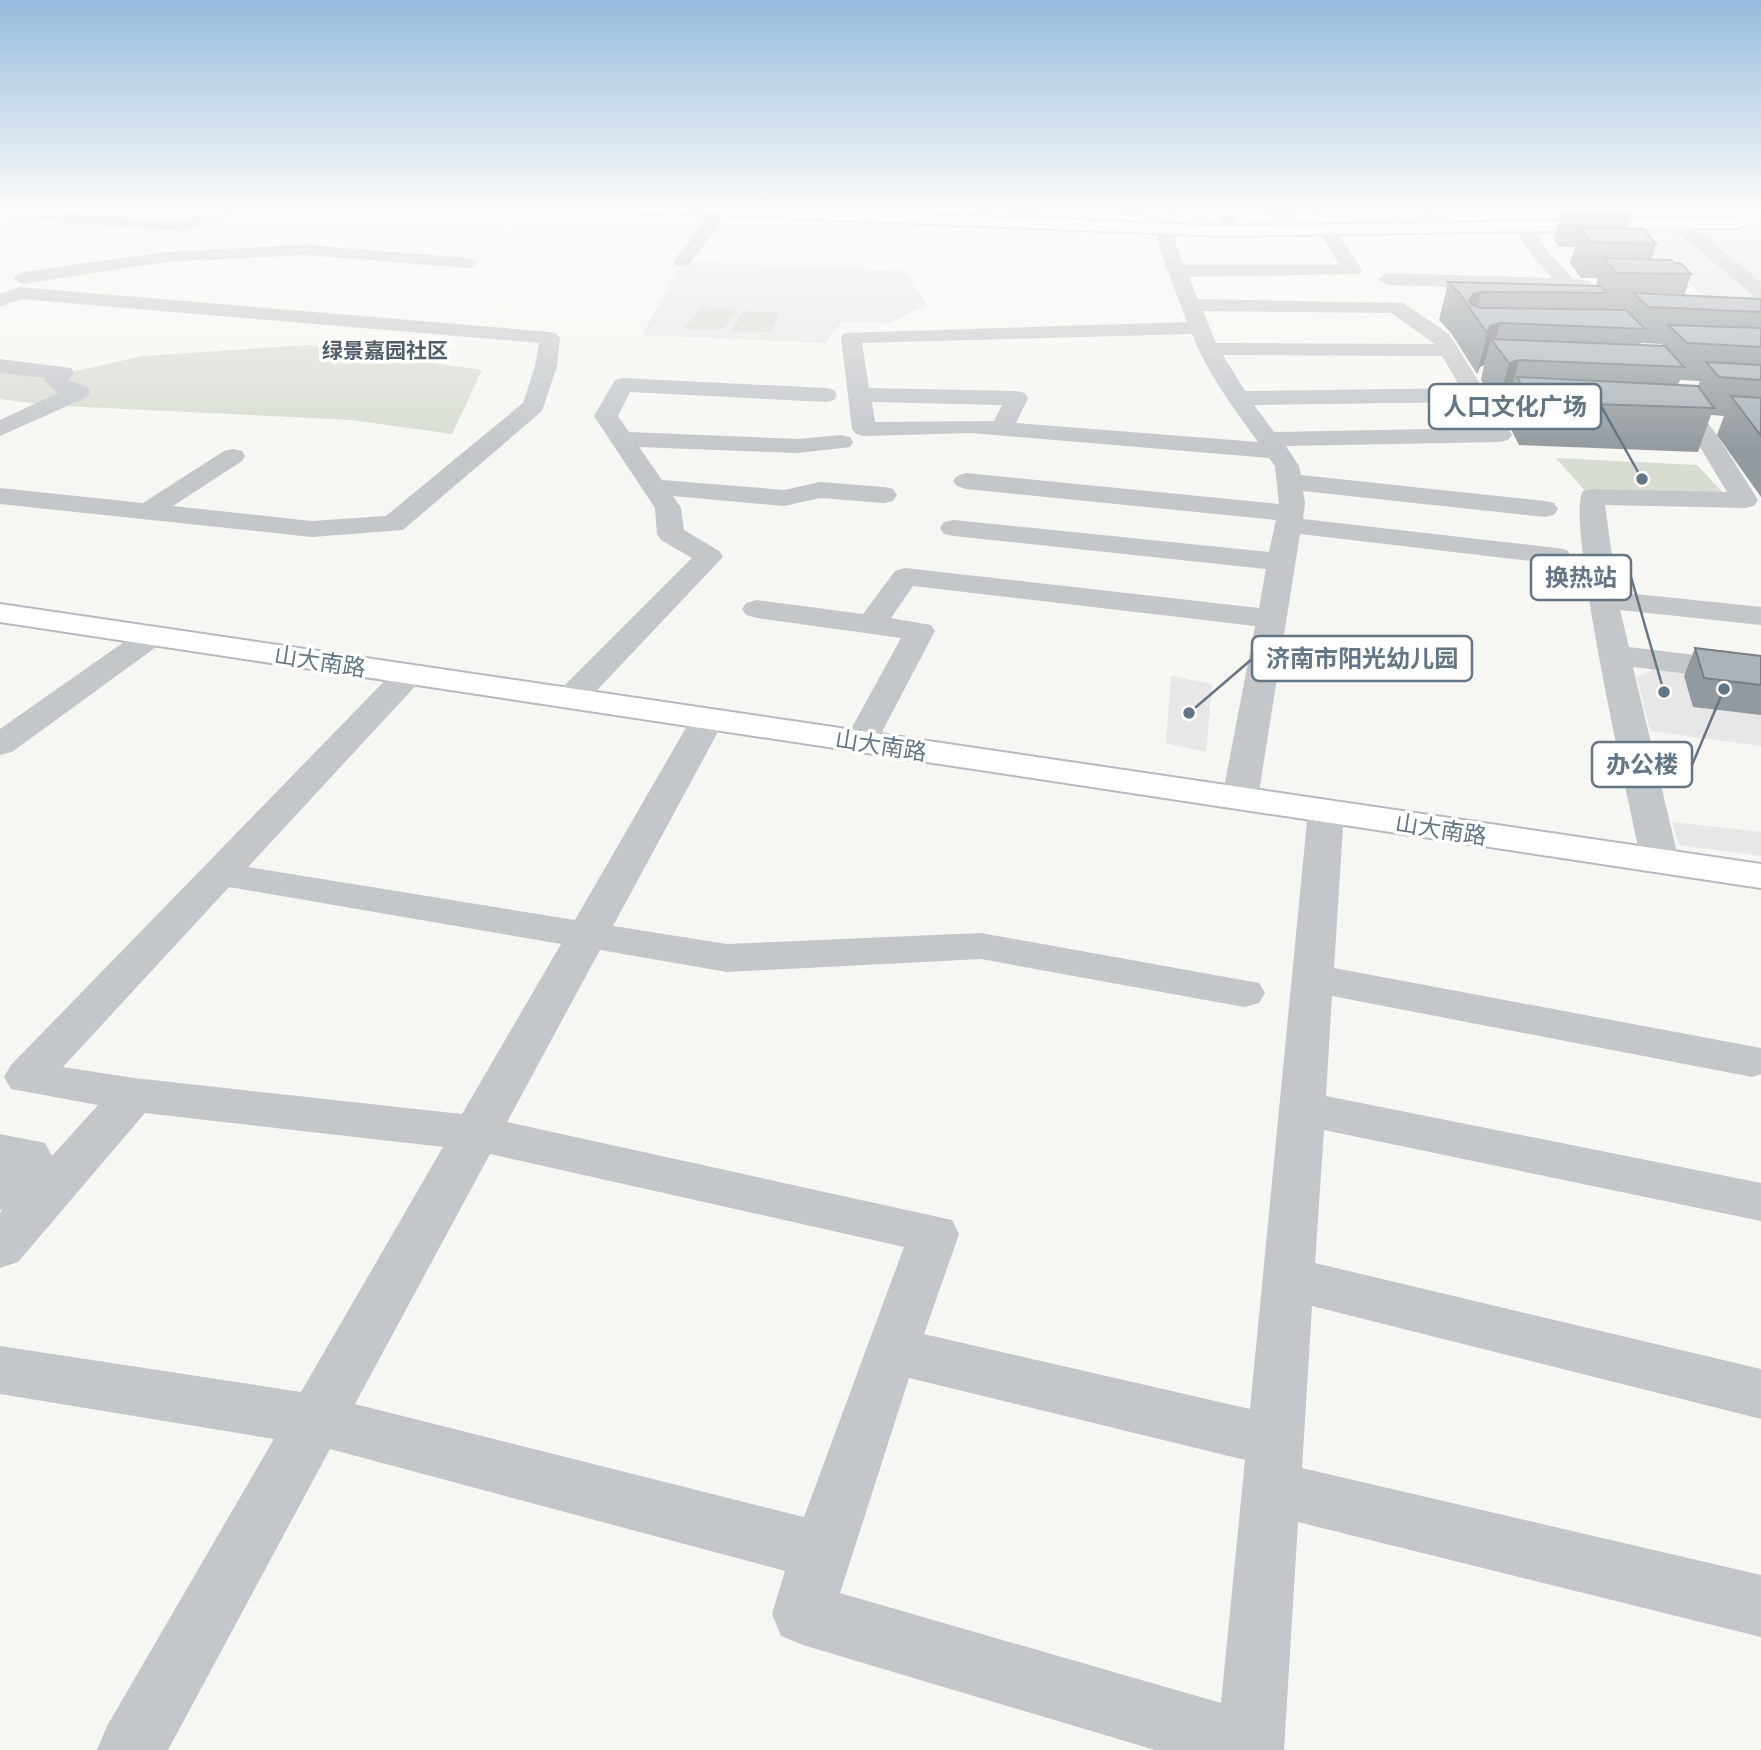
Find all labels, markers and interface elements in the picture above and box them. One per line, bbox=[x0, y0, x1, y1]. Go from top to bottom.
district label: 绿景嘉园社区 bbox=[322, 338, 448, 362]
callout: 人口文化广场 bbox=[1429, 384, 1601, 429]
text: 人口文化广场 bbox=[1443, 393, 1587, 420]
callout: 换热站 bbox=[1531, 555, 1631, 600]
text: 换热站 bbox=[1545, 564, 1617, 591]
callout: 济南市阳光幼儿园 bbox=[1252, 636, 1472, 681]
street label: 山大南路 bbox=[273, 641, 367, 681]
text: 济南市阳光幼儿园 bbox=[1266, 645, 1458, 672]
street label: 山大南路 bbox=[834, 725, 928, 765]
callout: 办公楼 bbox=[1592, 742, 1692, 787]
text: 办公楼 bbox=[1606, 751, 1678, 778]
street label: 山大南路 bbox=[1394, 809, 1488, 849]

